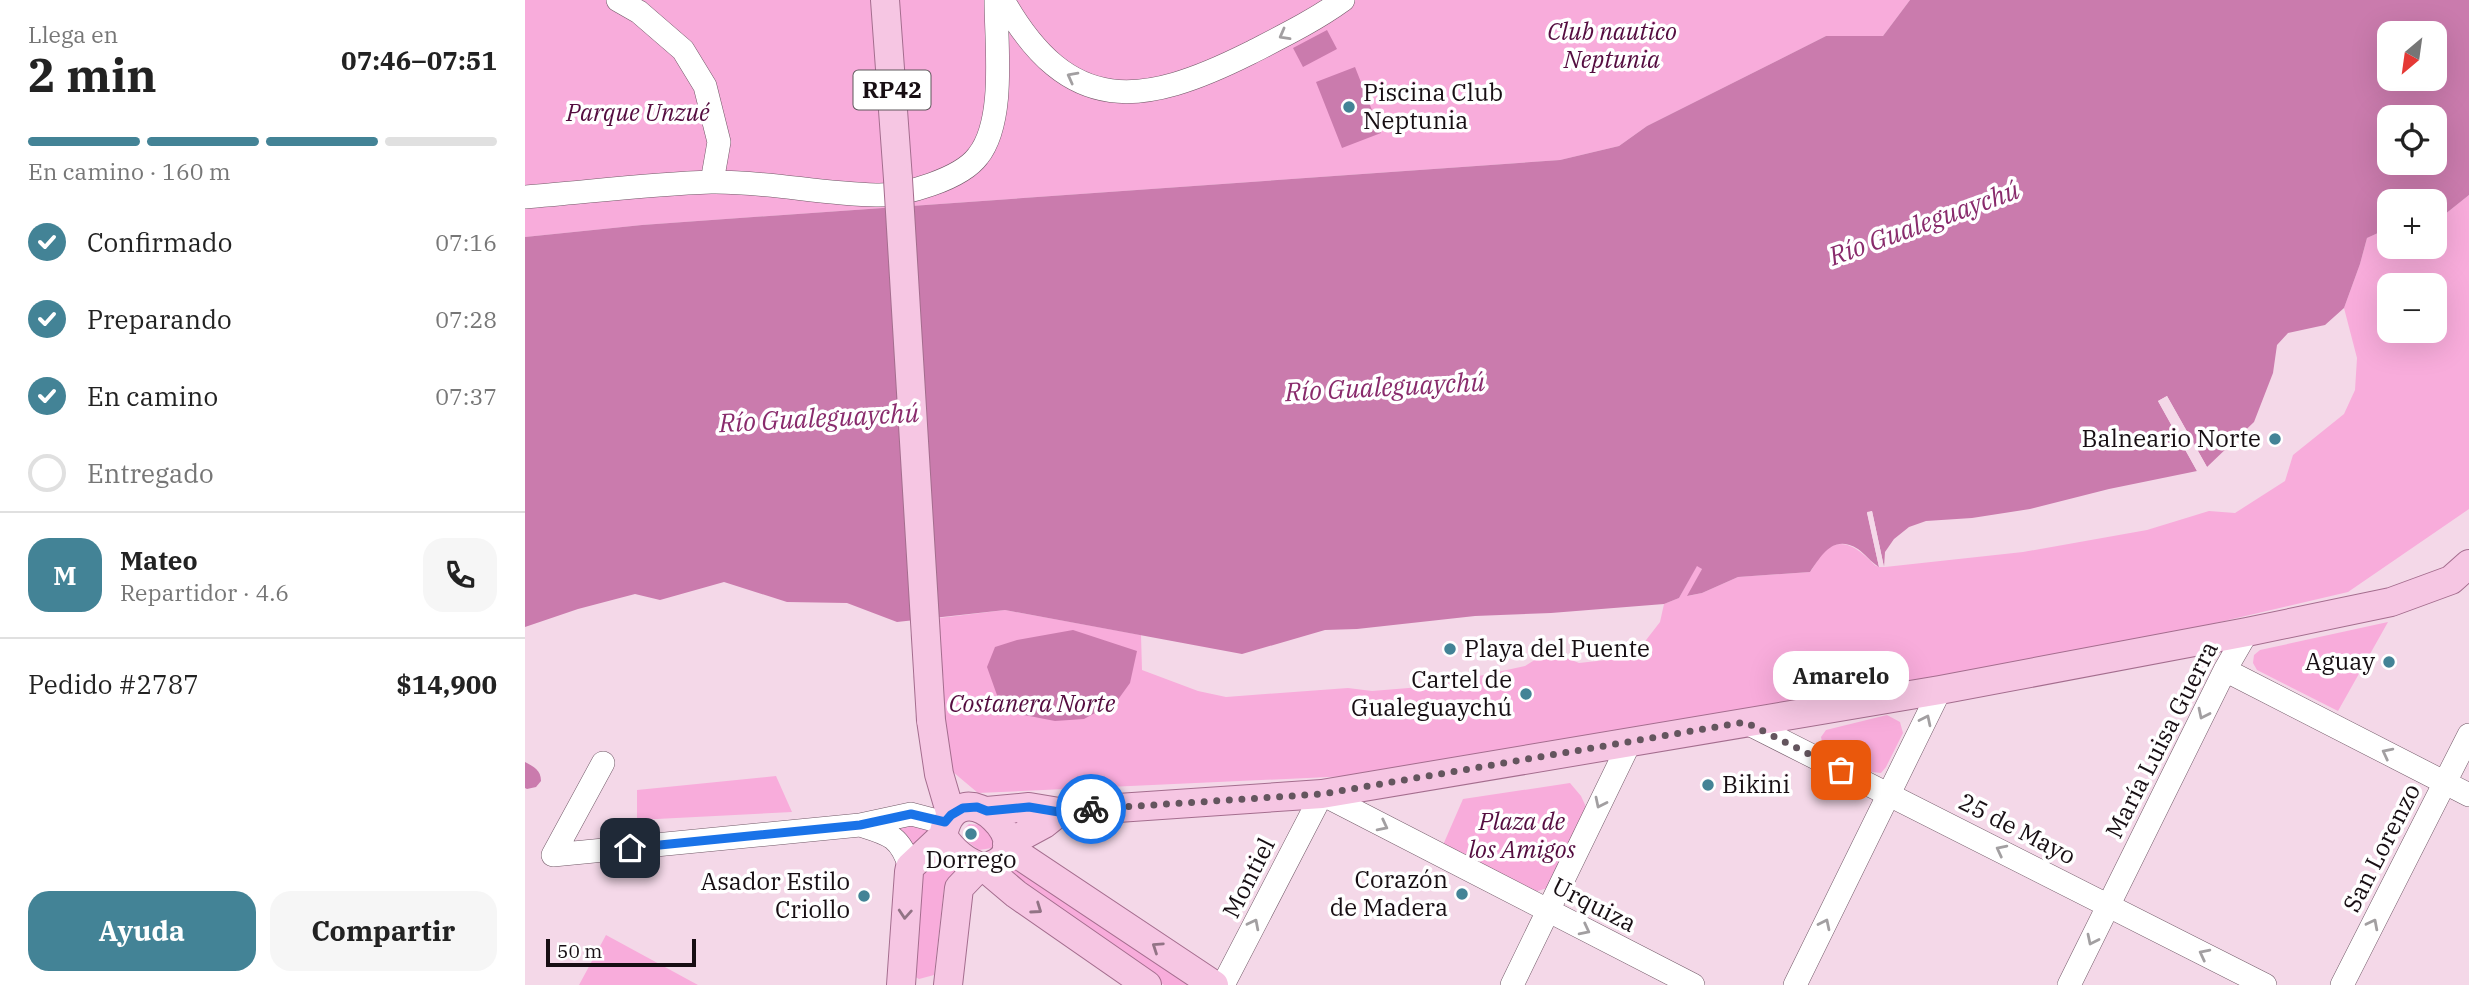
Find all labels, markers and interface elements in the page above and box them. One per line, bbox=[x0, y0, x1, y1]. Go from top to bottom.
park label: Club nautico Neptunia bbox=[1547, 15, 1677, 75]
text: Llega en bbox=[28, 19, 118, 49]
north arrow bbox=[2377, 21, 2447, 91]
map controls bbox=[2377, 21, 2447, 343]
one-way arrow bbox=[1279, 27, 1291, 40]
text: 07:46–07:51 bbox=[341, 43, 497, 77]
text: 2 min bbox=[28, 45, 157, 105]
road number: RP42 bbox=[853, 71, 931, 110]
one-way arrow bbox=[1067, 71, 1079, 85]
place label: Piscina Club Neptunia bbox=[1363, 76, 1503, 136]
park label: Parque Unzué bbox=[565, 96, 711, 128]
marker: Piscina Club Neptunia bbox=[1341, 99, 1357, 115]
button: locate bbox=[2377, 105, 2447, 175]
text: En camino · 160 m bbox=[28, 156, 231, 186]
water label: Río Gualeguaychú bbox=[1823, 172, 2024, 273]
button: + bbox=[2377, 189, 2447, 259]
icon: check bbox=[28, 223, 66, 261]
text: Confirmado bbox=[87, 225, 232, 259]
text: 07:16 bbox=[435, 227, 497, 257]
button: − bbox=[2377, 273, 2447, 343]
icon: check bbox=[28, 300, 66, 338]
text: Preparando bbox=[87, 302, 232, 336]
text: 07:28 bbox=[435, 304, 497, 334]
water label: Río Gualeguaychú bbox=[1283, 364, 1486, 408]
icon: check bbox=[28, 377, 66, 415]
text: En camino bbox=[87, 379, 218, 413]
text: 07:37 bbox=[435, 381, 497, 411]
water label: Río Gualeguaychú bbox=[717, 395, 920, 439]
place label: Balneario Norte bbox=[2081, 422, 2261, 454]
marker: Balneario Norte bbox=[2267, 431, 2283, 447]
text: Entregado bbox=[87, 456, 214, 490]
button: phone bbox=[423, 538, 497, 612]
text: Mateo bbox=[120, 543, 198, 577]
text: M bbox=[53, 558, 77, 592]
text: Repartidor · 4.6 bbox=[120, 577, 289, 607]
place label: Playa del Puente bbox=[1464, 632, 1650, 664]
street label: María Luisa Guerra bbox=[2098, 636, 2225, 844]
marker: Playa del Puente bbox=[1442, 641, 1458, 657]
place label: Aguay bbox=[2305, 645, 2375, 677]
callout: Amarelo bbox=[1773, 651, 1909, 700]
marker: Aguay bbox=[2381, 654, 2397, 670]
text: Amarelo bbox=[1793, 660, 1889, 690]
place label: Cartel de Gualeguaychú bbox=[1351, 663, 1512, 723]
text: Pedido #2787 bbox=[28, 667, 199, 701]
text: $14,900 bbox=[396, 667, 497, 701]
marker: Cartel de Gualeguaychú bbox=[1518, 686, 1534, 702]
park label: Costanera Norte bbox=[949, 687, 1116, 719]
one-way arrow bbox=[2198, 707, 2212, 719]
one-way arrow bbox=[1917, 715, 1931, 727]
pin bbox=[1811, 740, 1871, 800]
one-way arrow bbox=[2382, 747, 2394, 761]
icon: bag bbox=[1822, 751, 1860, 789]
place label: Bikini bbox=[1722, 768, 1790, 800]
courier bbox=[1056, 774, 1126, 844]
marker: Bikini bbox=[1700, 777, 1716, 793]
street label: San Lorenzo bbox=[2335, 778, 2427, 917]
street label: 25 de Mayo bbox=[1953, 785, 2081, 871]
icon: bike bbox=[1072, 790, 1110, 828]
one-way arrow bbox=[1595, 796, 1609, 808]
park label: Plaza de los Amigos bbox=[1468, 805, 1576, 865]
one-way arrow bbox=[1376, 817, 1388, 831]
pin bbox=[600, 818, 660, 878]
marker: Dorrego bbox=[963, 826, 979, 842]
icon: home bbox=[611, 829, 649, 867]
street label: Montiel bbox=[1214, 832, 1282, 923]
place label: Dorrego bbox=[925, 843, 1017, 875]
one-way arrow bbox=[1996, 845, 2008, 859]
place label: Corazón de Madera bbox=[1330, 863, 1448, 923]
place label: Asador Estilo Criollo bbox=[701, 865, 850, 925]
street label: Urquiza bbox=[1547, 869, 1642, 939]
marker: Corazón de Madera bbox=[1454, 886, 1470, 902]
marker: Asador Estilo Criollo bbox=[856, 888, 872, 904]
button: Ayuda bbox=[28, 891, 256, 971]
button: Compartir bbox=[270, 891, 497, 971]
one-way arrow bbox=[1030, 901, 1043, 914]
one-way arrow bbox=[898, 909, 913, 920]
one-way arrow bbox=[1246, 919, 1260, 932]
one-way arrow bbox=[1817, 919, 1831, 931]
one-way arrow bbox=[2365, 919, 2379, 931]
one-way arrow bbox=[1578, 921, 1590, 935]
one-way arrow bbox=[2086, 933, 2100, 945]
scale bar bbox=[546, 936, 697, 968]
text: 50 m bbox=[557, 939, 602, 963]
one-way arrow bbox=[1152, 942, 1165, 955]
one-way arrow bbox=[2199, 948, 2211, 962]

